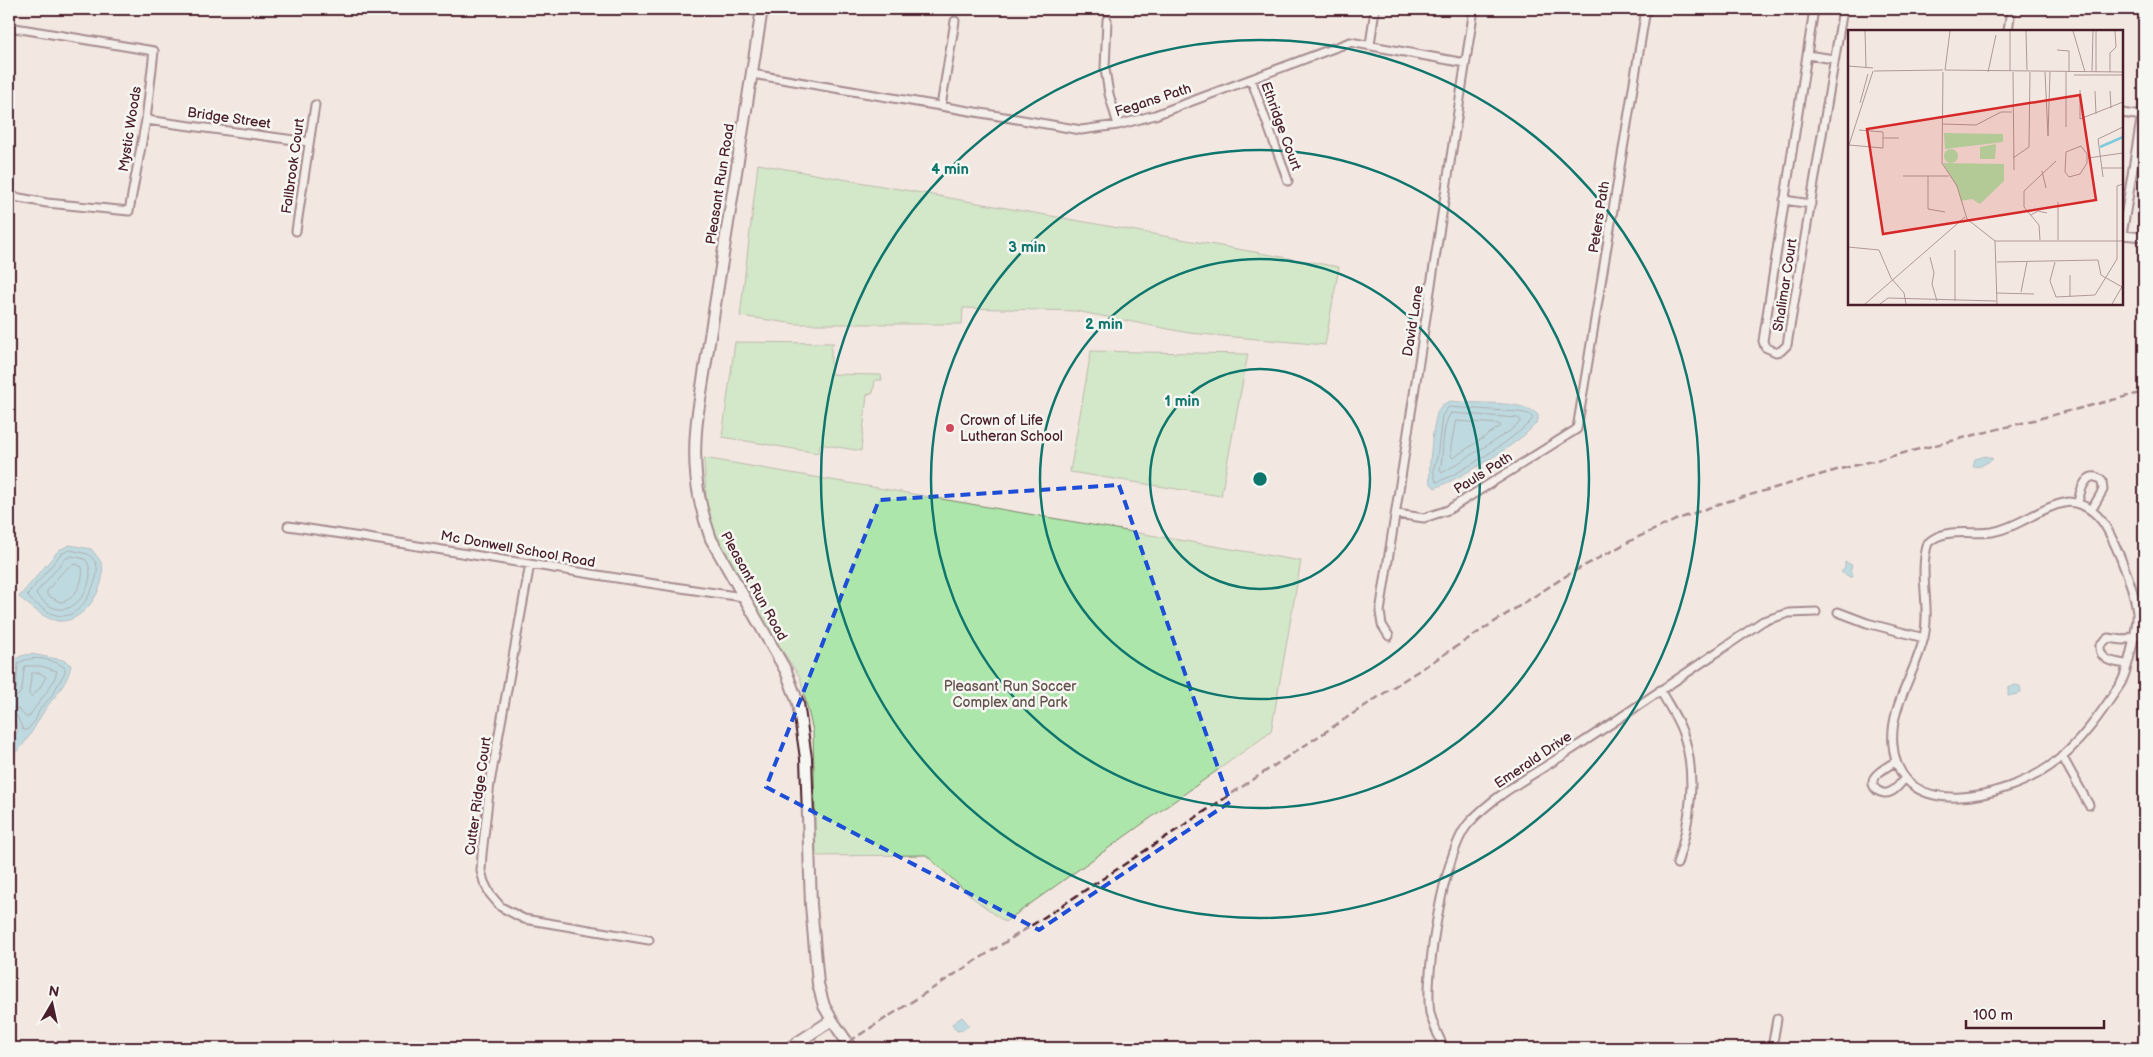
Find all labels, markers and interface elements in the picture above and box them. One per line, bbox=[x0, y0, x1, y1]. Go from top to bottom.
inset map bbox=[1848, 30, 2123, 305]
street label: Ethridge Court bbox=[1257, 79, 1305, 173]
street label: Fegans Path bbox=[1113, 80, 1193, 120]
street label: Mystic Woods bbox=[115, 85, 145, 173]
street label: Bridge Street bbox=[186, 104, 273, 132]
street label: Fallbrook Court bbox=[278, 116, 308, 215]
street label: Pleasant Run Road bbox=[702, 122, 738, 246]
text: 4 min bbox=[931, 160, 969, 179]
street label: Peters Path bbox=[1585, 180, 1613, 254]
street label: Shalimar Court bbox=[1769, 237, 1801, 333]
text: 3 min bbox=[1008, 238, 1046, 257]
street label: David Lane bbox=[1399, 284, 1427, 358]
text: 2 min bbox=[1085, 315, 1123, 334]
text: 1 min bbox=[1164, 392, 1200, 411]
place label: Crown of Life Lutheran School bbox=[960, 412, 1063, 445]
marker: Crown of Life Lutheran School bbox=[944, 422, 956, 434]
street label: Pauls Path bbox=[1451, 448, 1516, 498]
centre of rings bbox=[1251, 470, 1269, 488]
street label: Mc Donwell School Road bbox=[439, 527, 597, 571]
street label: Pleasant Run Road bbox=[717, 528, 791, 644]
park label: Pleasant Run Soccer Complex and Park bbox=[944, 678, 1077, 711]
street label: Emerald Drive bbox=[1491, 728, 1575, 792]
street label: Cutter Ridge Court bbox=[461, 735, 495, 856]
north arrow bbox=[28, 980, 78, 1030]
text: N bbox=[47, 982, 60, 1001]
scale bar bbox=[1966, 997, 2103, 1029]
text: 100 m bbox=[1973, 1006, 2013, 1025]

